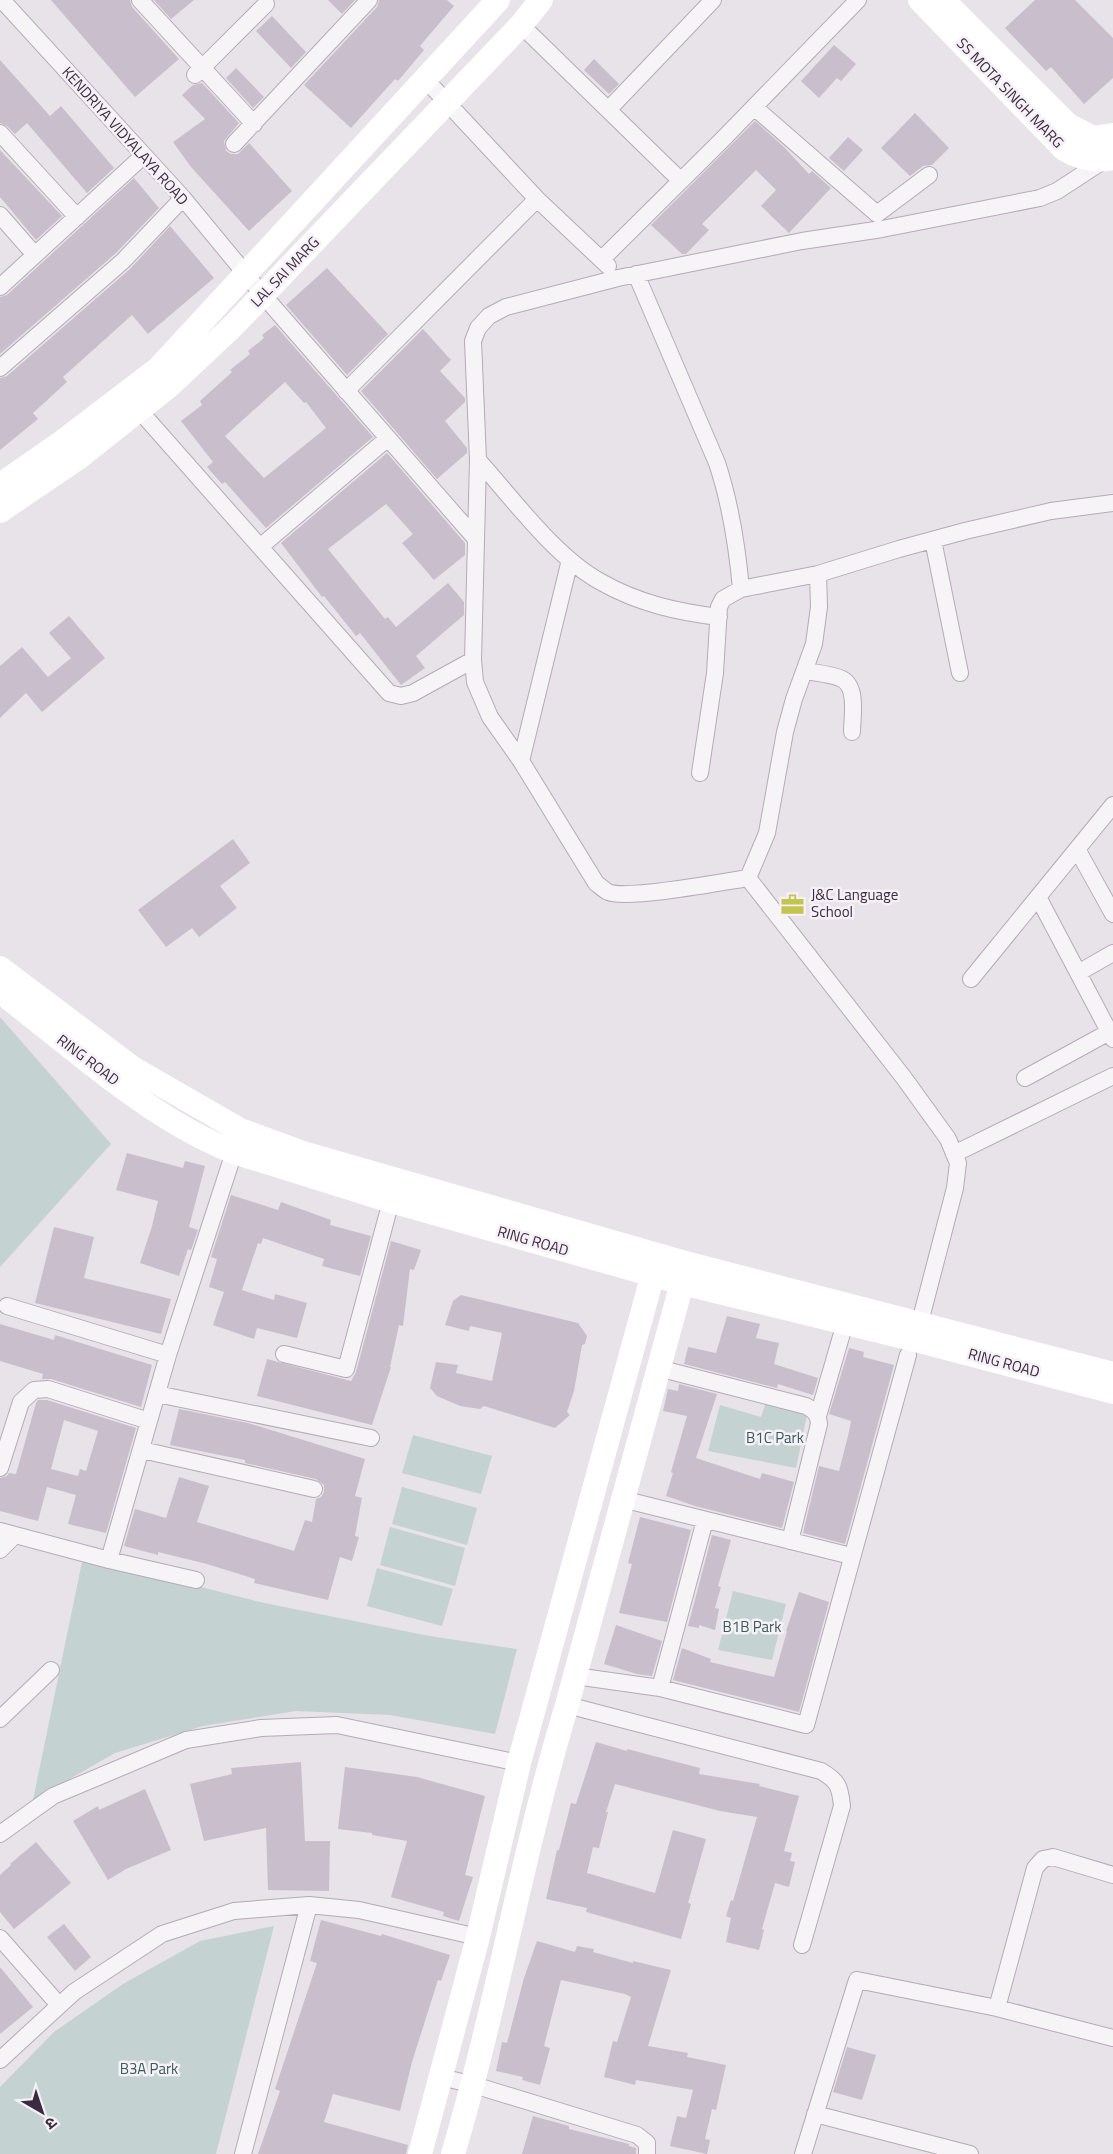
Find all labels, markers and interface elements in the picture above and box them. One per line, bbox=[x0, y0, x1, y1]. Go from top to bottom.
street label: SS MOTA SINGH MARG bbox=[951, 32, 1069, 153]
street label: KENDRIYA VIDYALAYA ROAD bbox=[57, 61, 194, 210]
street label: LAL SAI MARG bbox=[245, 231, 324, 312]
place label: J&C Language School bbox=[811, 883, 898, 923]
office icon: J&C Language School bbox=[780, 891, 806, 917]
street label: RING ROAD bbox=[52, 1028, 124, 1091]
street label: RING ROAD bbox=[495, 1219, 571, 1262]
street label: RING ROAD bbox=[966, 1342, 1042, 1383]
park label: B1C Park bbox=[746, 1426, 804, 1449]
park label: B1B Park bbox=[723, 1615, 781, 1638]
park label: B3A Park bbox=[120, 2057, 178, 2080]
north arrow bbox=[12, 2082, 72, 2142]
text: उ bbox=[40, 2111, 63, 2136]

